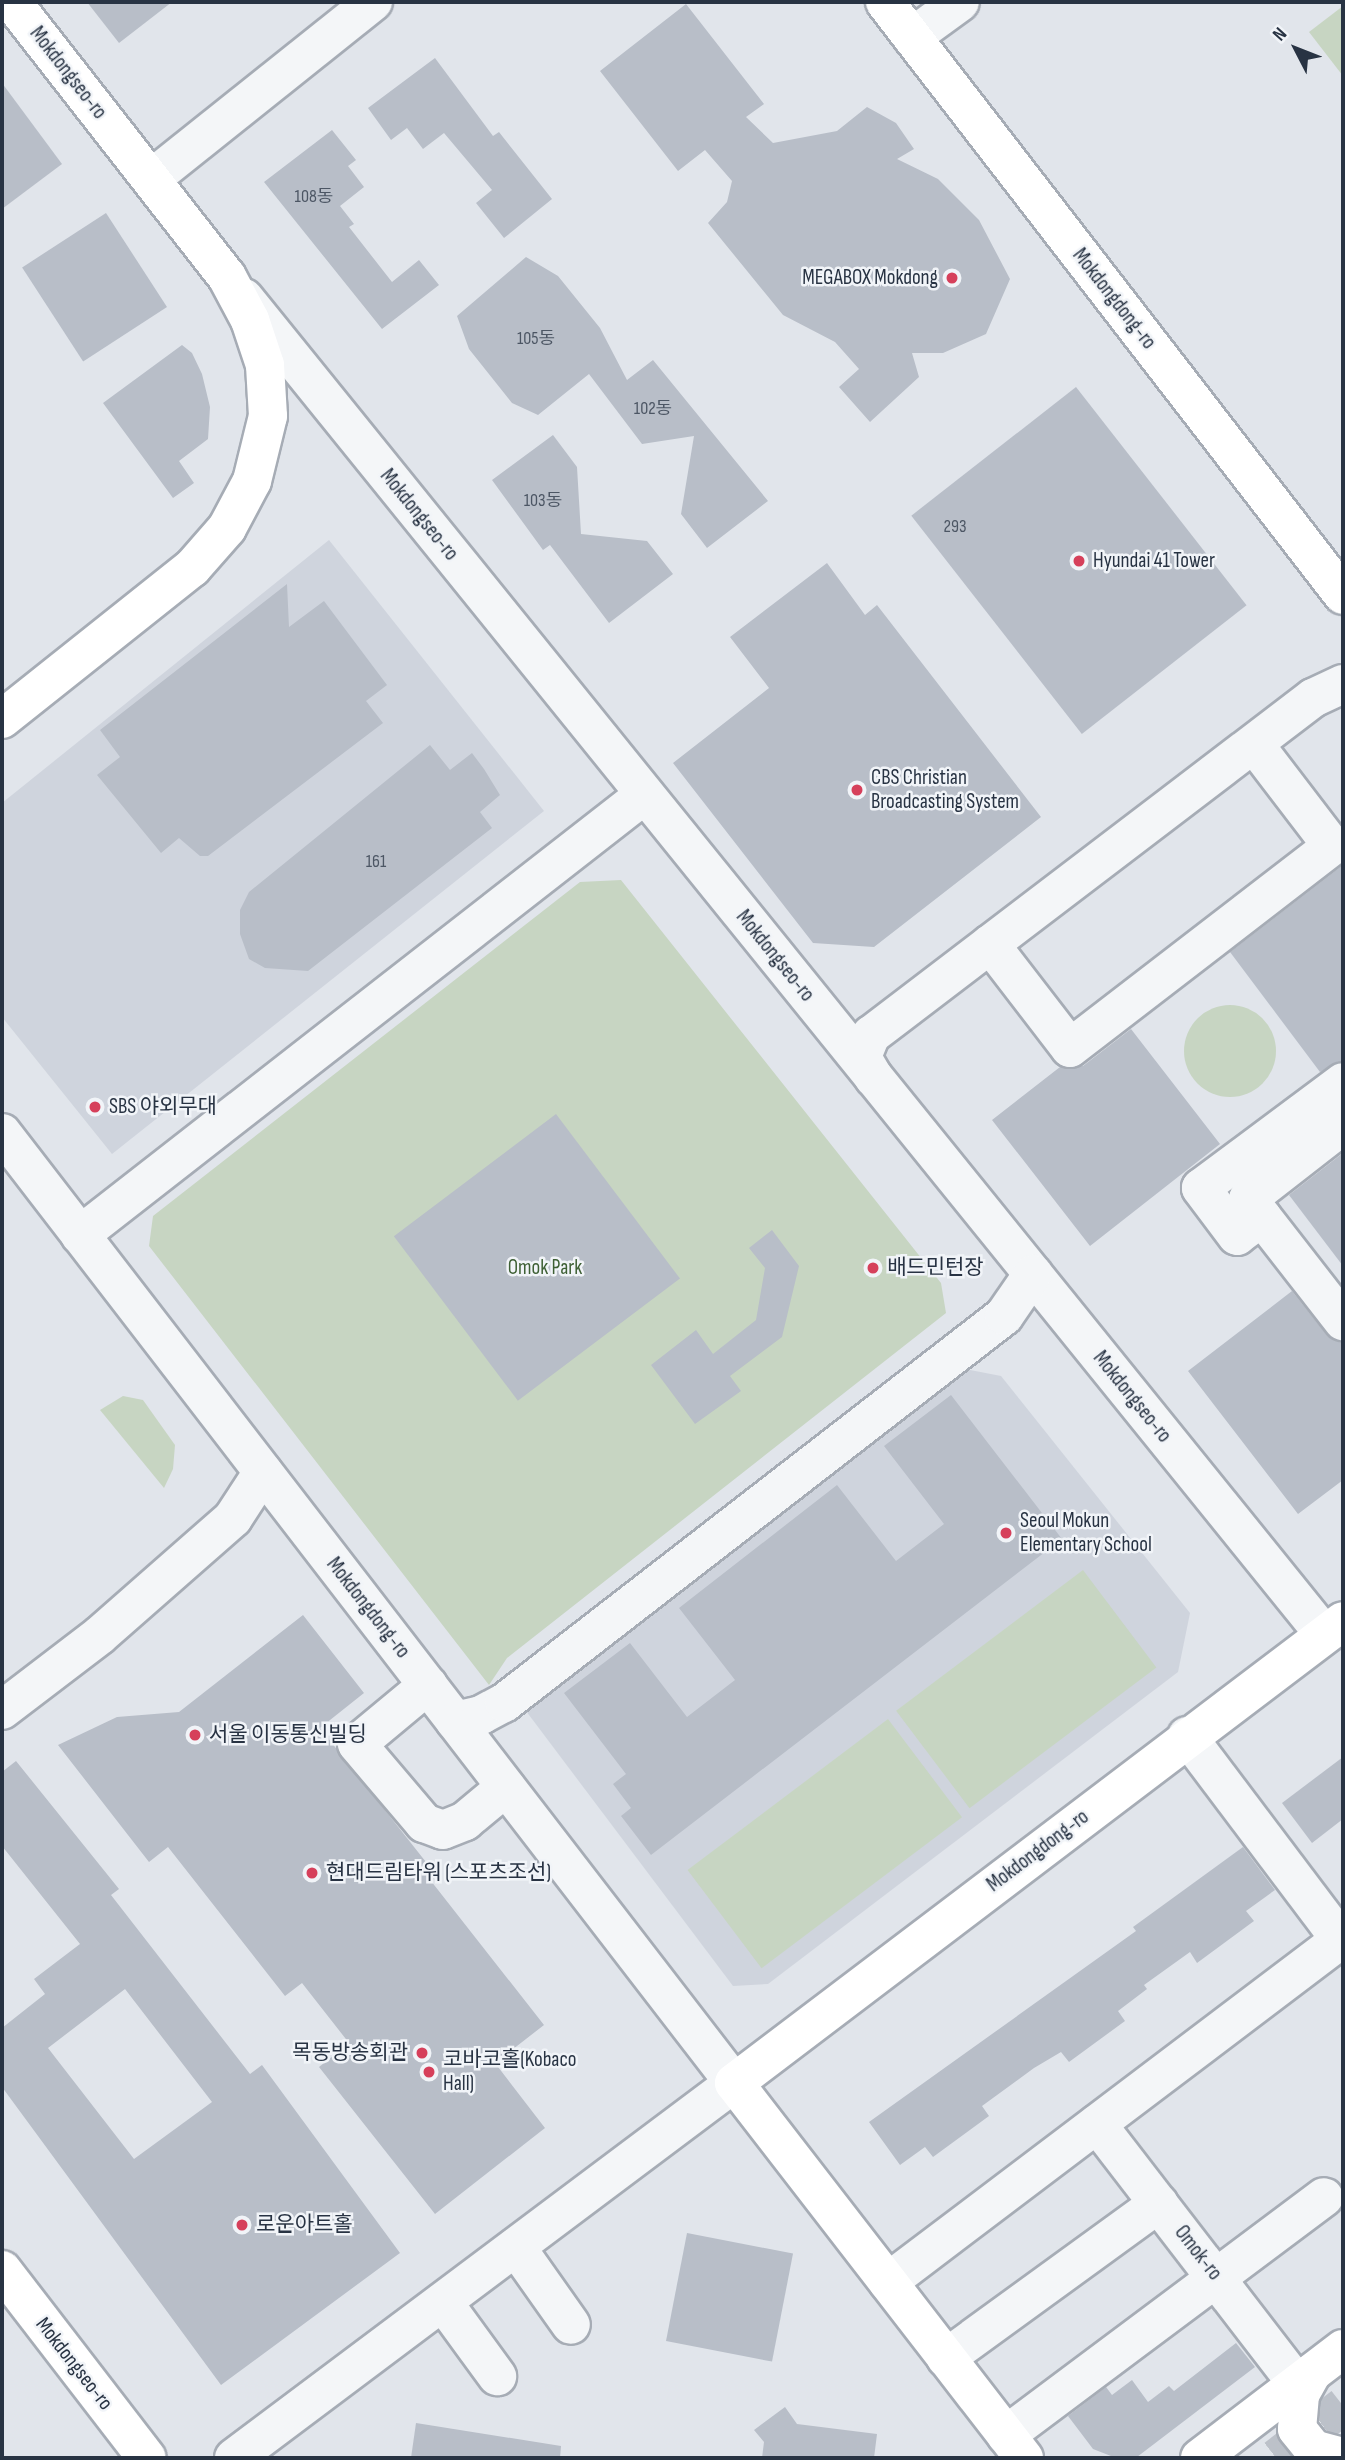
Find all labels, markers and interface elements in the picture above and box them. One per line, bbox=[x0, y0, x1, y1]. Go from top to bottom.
north arrow bbox=[1261, 14, 1331, 84]
street label: Mokdongseo-ro bbox=[24, 22, 112, 124]
text: N bbox=[1268, 23, 1292, 46]
house number: 108동 bbox=[295, 186, 333, 208]
street label: Mokdongdong-ro bbox=[1067, 244, 1161, 354]
place label: MEGABOX Mokdong bbox=[802, 265, 938, 291]
marker: MEGABOX Mokdong bbox=[944, 270, 960, 286]
house number: 105동 bbox=[517, 328, 555, 350]
house number: 102동 bbox=[634, 398, 672, 420]
street label: Mokdongseo-ro bbox=[374, 464, 464, 566]
house number: 103동 bbox=[524, 490, 562, 512]
house number: 293 bbox=[944, 516, 966, 538]
place label: Hyundai 41 Tower bbox=[1093, 548, 1215, 574]
marker: Hyundai 41 Tower bbox=[1071, 553, 1087, 569]
place label: CBS Christian Broadcasting System bbox=[871, 765, 1019, 815]
marker: CBS Christian Broadcasting System bbox=[849, 782, 865, 798]
house number: 161 bbox=[366, 851, 386, 873]
street label: Mokdongseo-ro bbox=[730, 905, 820, 1007]
place label: SBS 야외무대 bbox=[109, 1094, 217, 1120]
marker: SBS 야외무대 bbox=[87, 1099, 103, 1115]
park label: Omok Park bbox=[508, 1255, 582, 1281]
place label: 배드민턴장 bbox=[887, 1255, 984, 1281]
marker: 배드민턴장 bbox=[865, 1260, 881, 1276]
street label: Mokdongseo-ro bbox=[1087, 1346, 1177, 1448]
place label: Seoul Mokun Elementary School bbox=[1020, 1508, 1152, 1558]
marker: Seoul Mokun Elementary School bbox=[998, 1525, 1014, 1541]
street label: Mokdongdong-ro bbox=[321, 1553, 415, 1663]
place label: 서울 이동통신빌딩 bbox=[209, 1722, 367, 1748]
marker: 서울 이동통신빌딩 bbox=[187, 1727, 203, 1743]
street label: Mokdongdong-ro bbox=[982, 1805, 1094, 1897]
place label: 현대드림타워 (스포츠조선) bbox=[326, 1860, 551, 1886]
marker: 현대드림타워 (스포츠조선) bbox=[304, 1865, 320, 1881]
place label: 목동방송회관 bbox=[292, 2040, 408, 2066]
marker: 목동방송회관 bbox=[414, 2045, 430, 2061]
place label: 코바코홀(Kobaco Hall) bbox=[443, 2047, 576, 2097]
marker: 코바코홀(Kobaco Hall) bbox=[421, 2064, 437, 2080]
place label: 로운아트홀 bbox=[256, 2212, 353, 2238]
marker: 로운아트홀 bbox=[234, 2217, 250, 2233]
street label: Omok-ro bbox=[1169, 2221, 1227, 2285]
street label: Mokdongseo-ro bbox=[30, 2313, 118, 2415]

